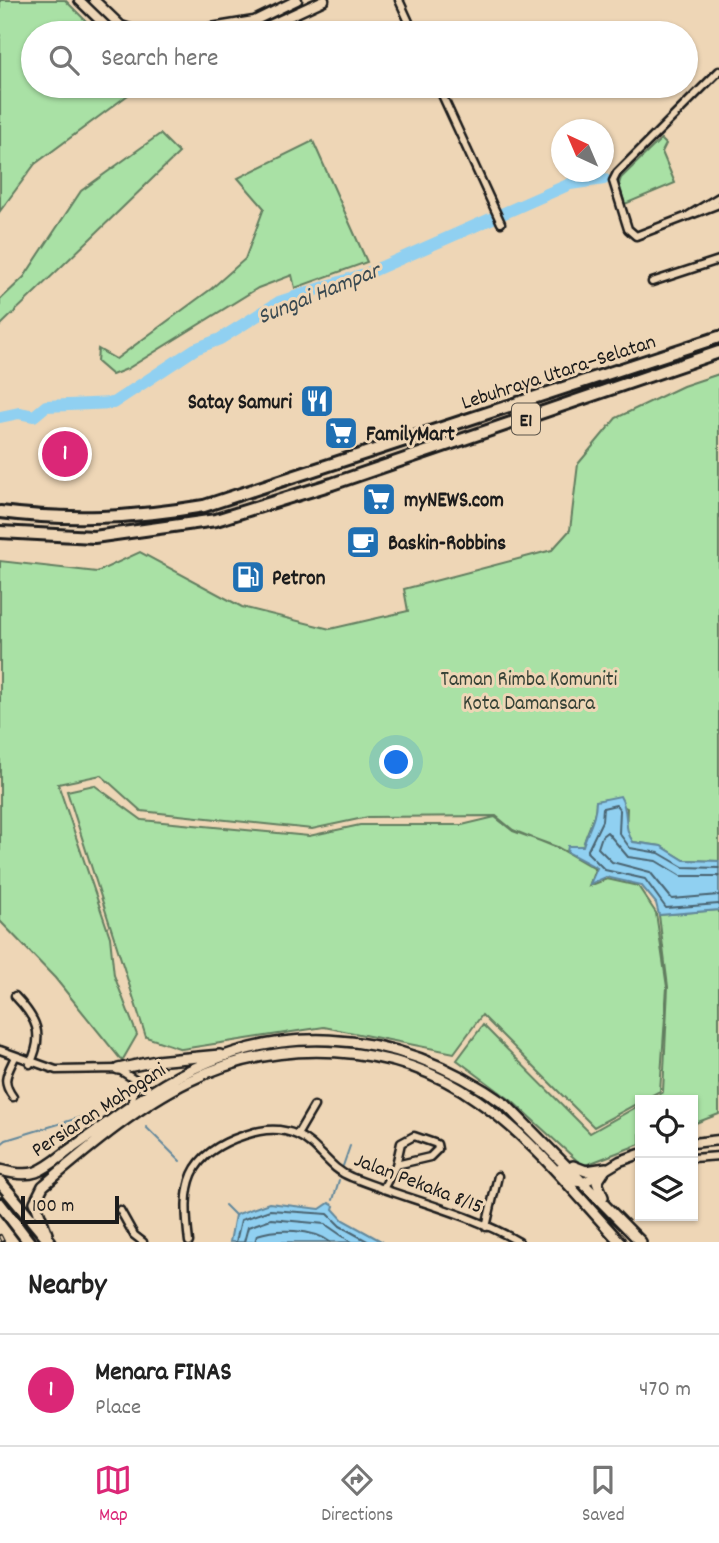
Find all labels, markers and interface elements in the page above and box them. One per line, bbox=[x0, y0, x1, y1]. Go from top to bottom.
search box bbox=[21, 21, 698, 98]
icon: search bbox=[45, 41, 83, 79]
text: Search here bbox=[101, 41, 219, 78]
north arrow bbox=[551, 119, 614, 182]
water label: Sungai Hampar bbox=[253, 255, 388, 335]
street label: Lebuhraya Utara–Selatan bbox=[458, 328, 660, 419]
restaurant icon: Satay Samuri bbox=[298, 382, 336, 420]
place label: Satay Samuri bbox=[188, 389, 292, 419]
road number: E1 bbox=[512, 404, 540, 434]
supermarket icon: FamilyMart bbox=[322, 414, 360, 452]
place label: FamilyMart bbox=[366, 421, 455, 451]
pin: 1 bbox=[42, 428, 88, 480]
supermarket icon: myNEWS.com bbox=[360, 480, 398, 518]
place label: myNEWS.com bbox=[404, 487, 504, 517]
cafe icon: Baskin-Robbins bbox=[344, 523, 382, 561]
place label: Baskin-Robbins bbox=[388, 530, 506, 560]
fuel station icon: Petron bbox=[229, 558, 267, 596]
place label: Petron bbox=[272, 565, 326, 595]
park label: Taman Rimba Komuniti Kota Damansara bbox=[441, 666, 618, 720]
your location bbox=[379, 745, 413, 779]
street label: Persiaran Mahogani bbox=[26, 1057, 173, 1166]
map controls bbox=[635, 1095, 698, 1221]
button: locate bbox=[635, 1095, 698, 1158]
street label: Jalan Pekaka 8/15 bbox=[349, 1146, 487, 1223]
button: layers bbox=[635, 1158, 698, 1221]
scale bar bbox=[21, 1193, 119, 1225]
text: 100 m bbox=[32, 1194, 74, 1221]
text: Nearby bbox=[28, 1266, 106, 1309]
text: Menara FINAS bbox=[95, 1355, 232, 1392]
text: 1 bbox=[48, 1374, 54, 1407]
text: 470 m bbox=[639, 1374, 691, 1407]
text: Place bbox=[95, 1392, 141, 1425]
tab: Map bbox=[94, 1461, 132, 1530]
tab: Directions bbox=[321, 1461, 393, 1530]
tab: Saved bbox=[582, 1461, 625, 1530]

